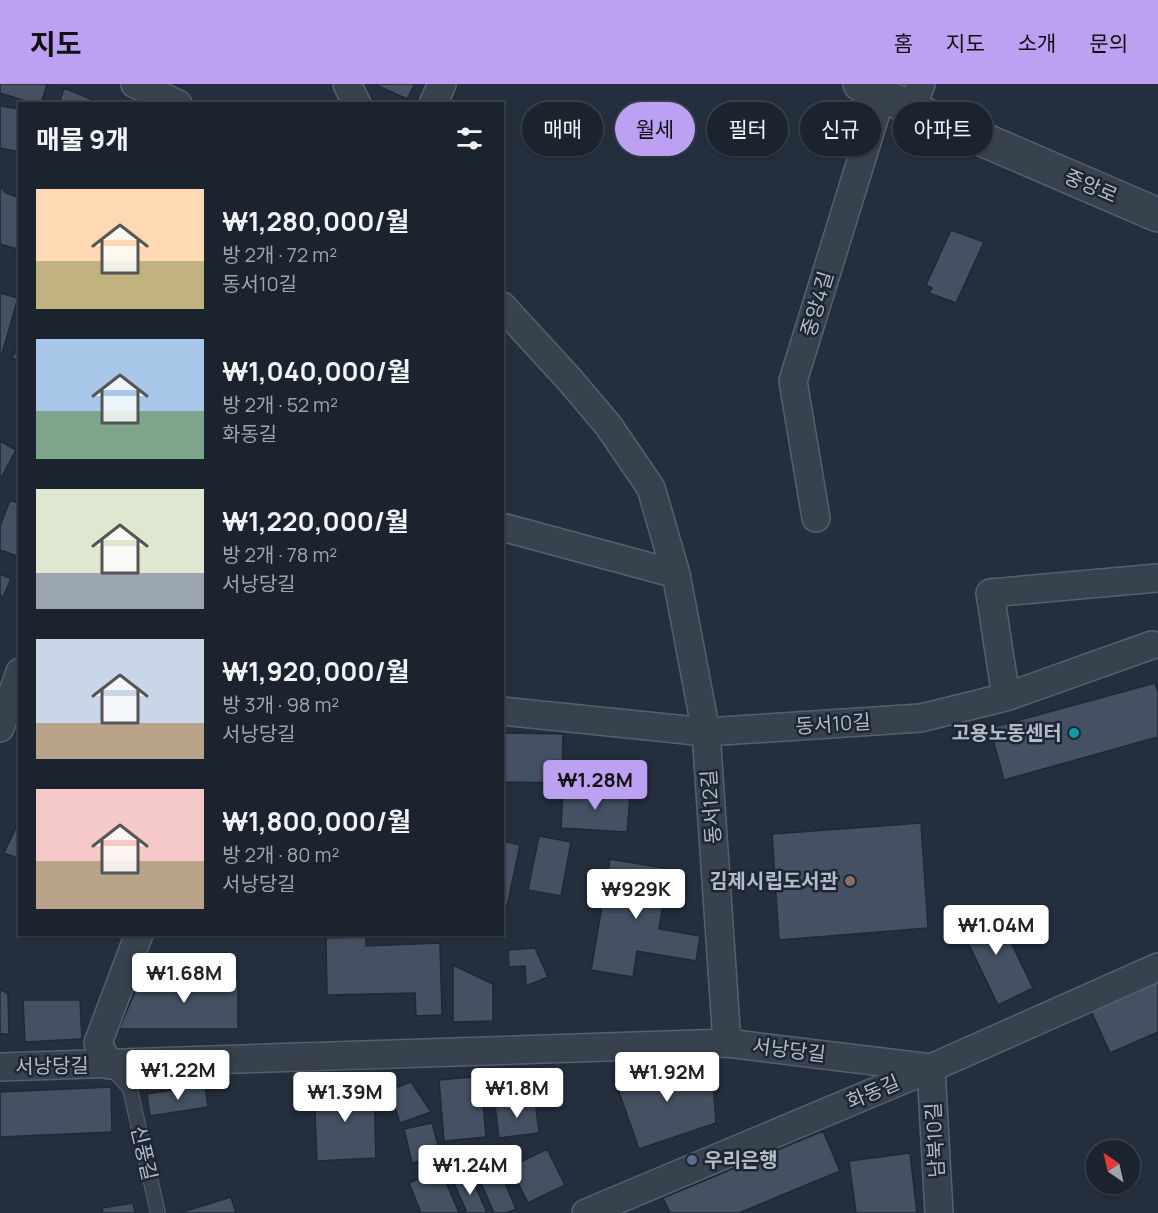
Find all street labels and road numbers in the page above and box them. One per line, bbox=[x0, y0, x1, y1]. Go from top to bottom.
street label: 중앙로 bbox=[1061, 162, 1122, 209]
street label: 중앙4길 bbox=[794, 268, 839, 340]
street label: 동서10길 bbox=[795, 707, 871, 740]
street label: 동서12길 bbox=[694, 769, 727, 845]
street label: 서낭당길 bbox=[751, 1032, 827, 1067]
street label: 서낭당길 bbox=[15, 1051, 89, 1080]
street label: 화동길 bbox=[842, 1068, 903, 1115]
street label: 남북10길 bbox=[919, 1102, 950, 1178]
street label: 신풍길 bbox=[125, 1123, 164, 1183]

